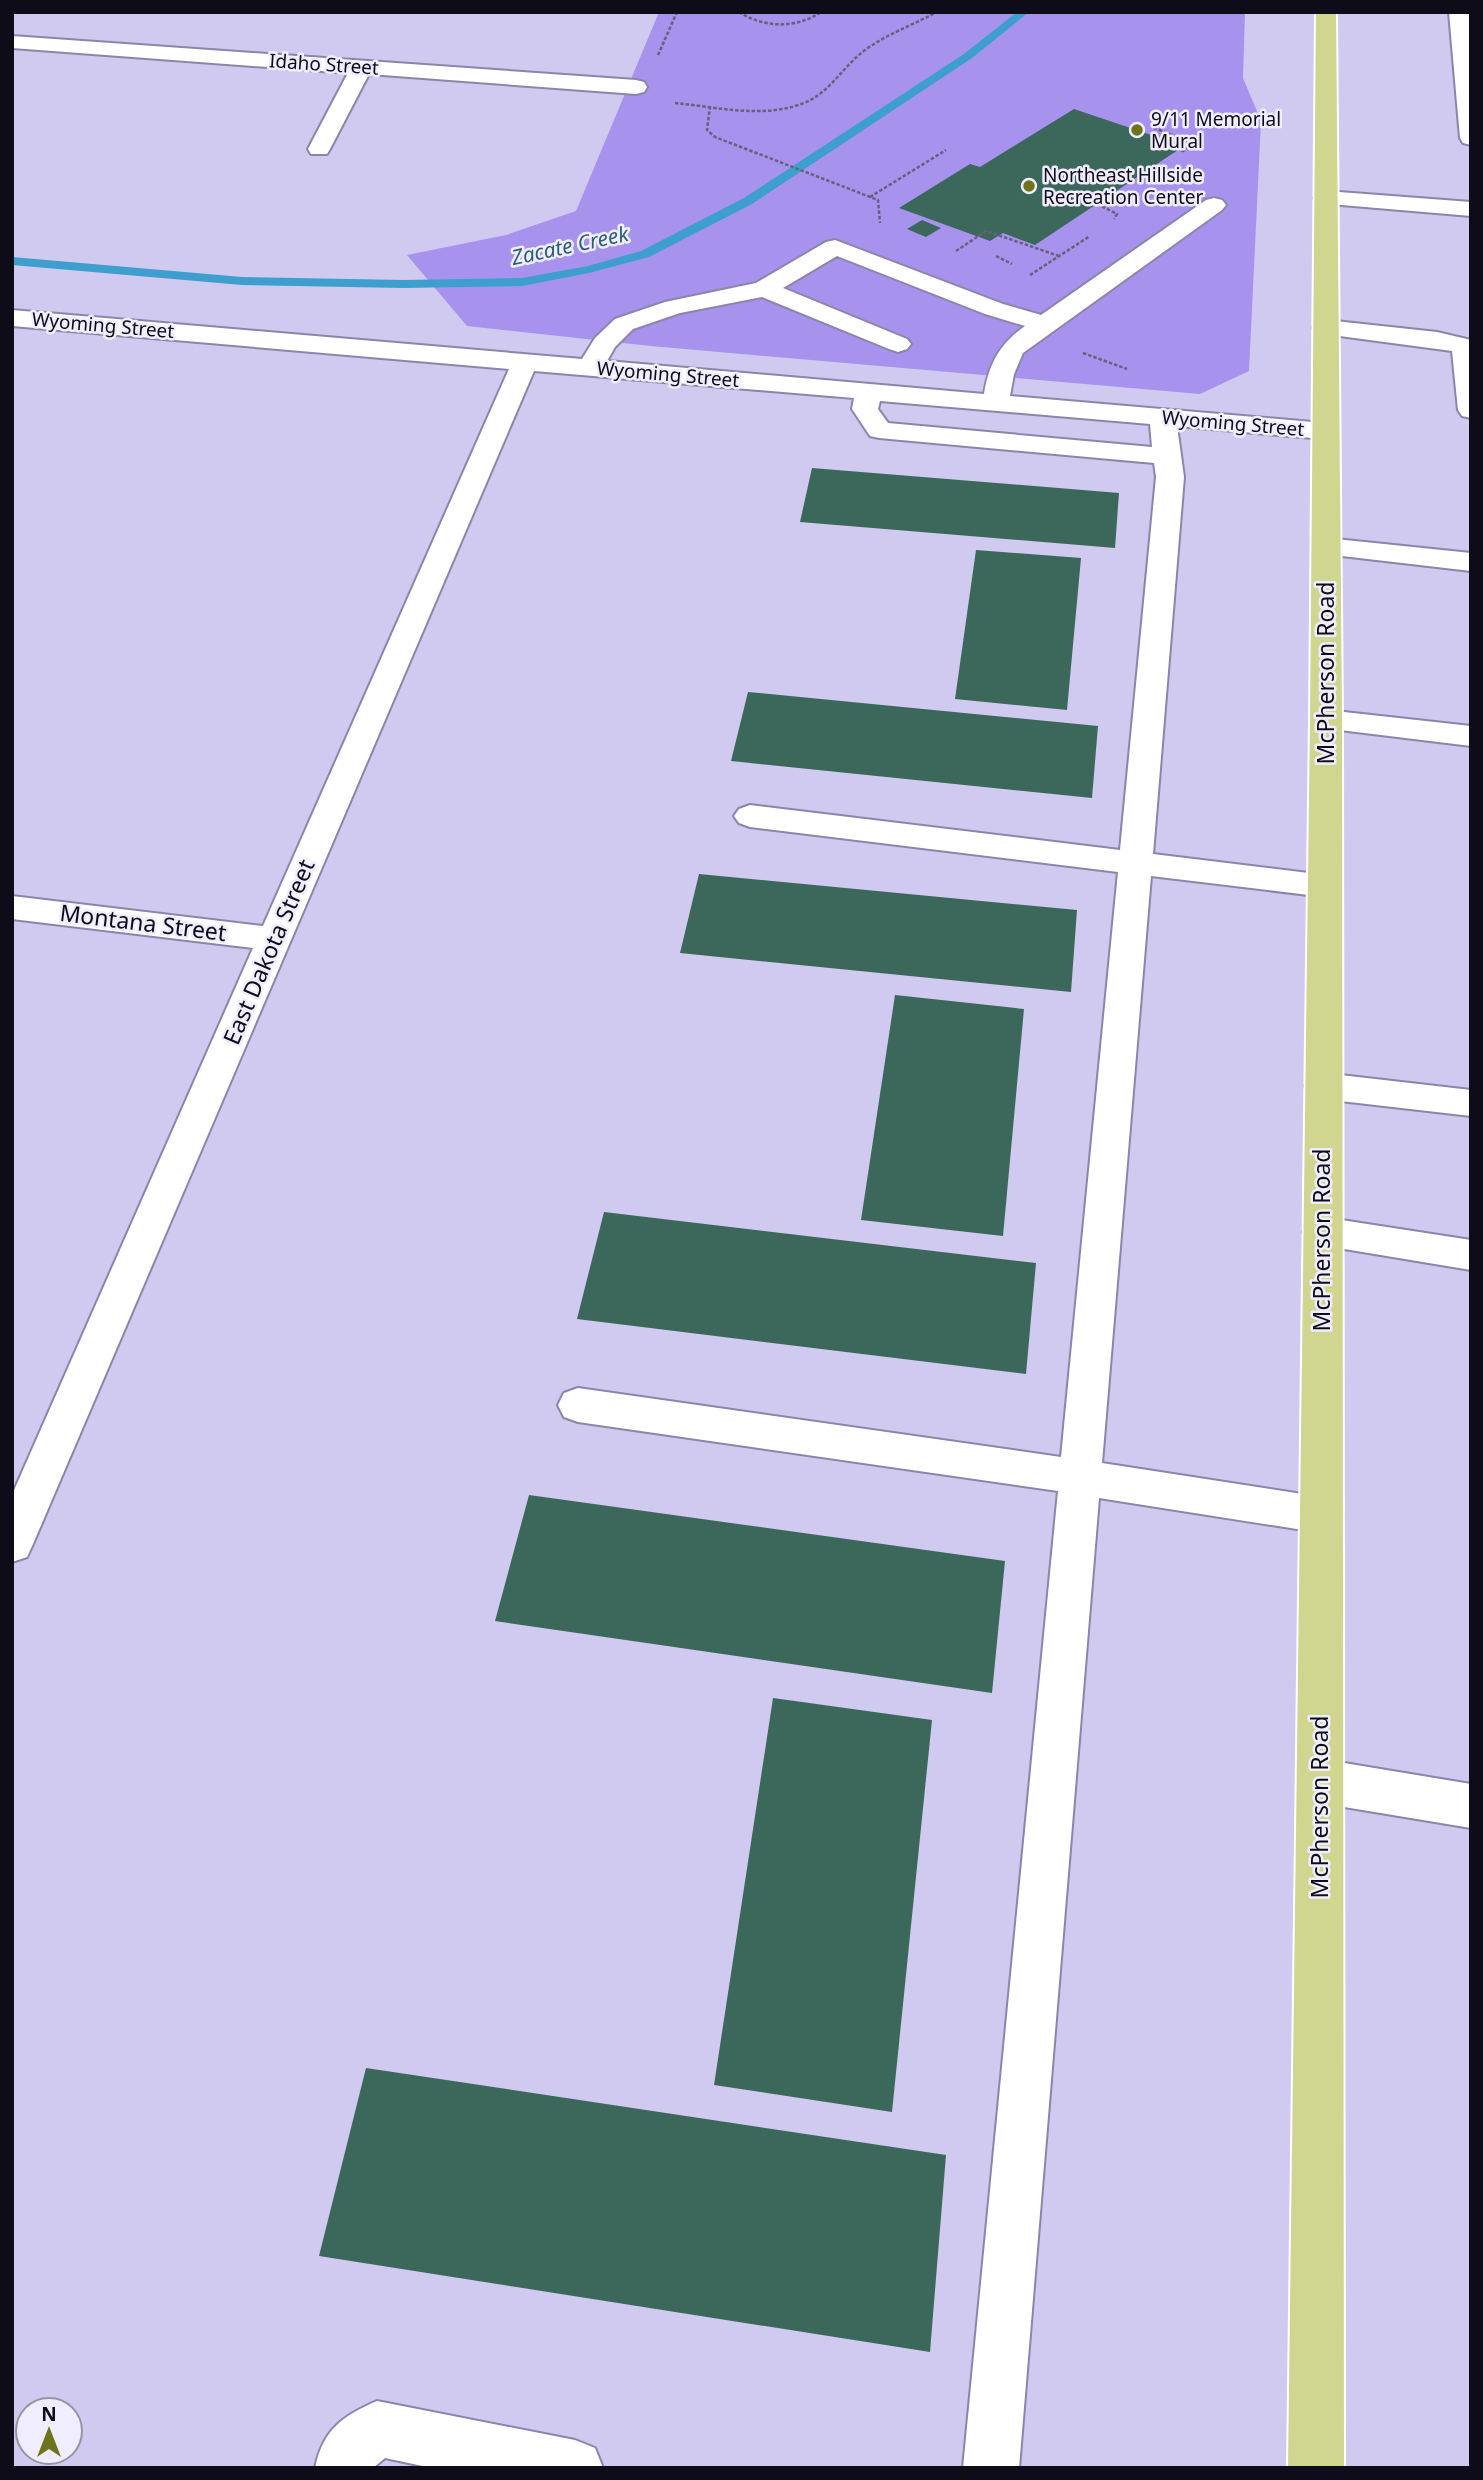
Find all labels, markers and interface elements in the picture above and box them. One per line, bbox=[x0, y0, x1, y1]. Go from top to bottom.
street label: Idaho Street bbox=[268, 47, 380, 81]
place label: 9/11 Memorial Mural bbox=[1151, 106, 1281, 154]
marker: 9/11 Memorial Mural bbox=[1129, 122, 1145, 138]
place label: Northeast Hillside Recreation Center bbox=[1043, 162, 1203, 210]
marker: Northeast Hillside Recreation Center bbox=[1021, 178, 1037, 194]
water label: Zacate Creek bbox=[508, 219, 632, 271]
street label: Wyoming Street bbox=[31, 306, 175, 344]
street label: Wyoming Street bbox=[596, 355, 740, 393]
street label: Wyoming Street bbox=[1161, 404, 1305, 442]
street label: McPherson Road bbox=[1309, 582, 1341, 764]
street label: East Dakota Street bbox=[215, 854, 322, 1049]
street label: Montana Street bbox=[58, 896, 228, 948]
street label: McPherson Road bbox=[1305, 1149, 1337, 1331]
street label: McPherson Road bbox=[1303, 1716, 1335, 1898]
north arrow bbox=[14, 2396, 84, 2466]
text: N bbox=[41, 2401, 57, 2427]

